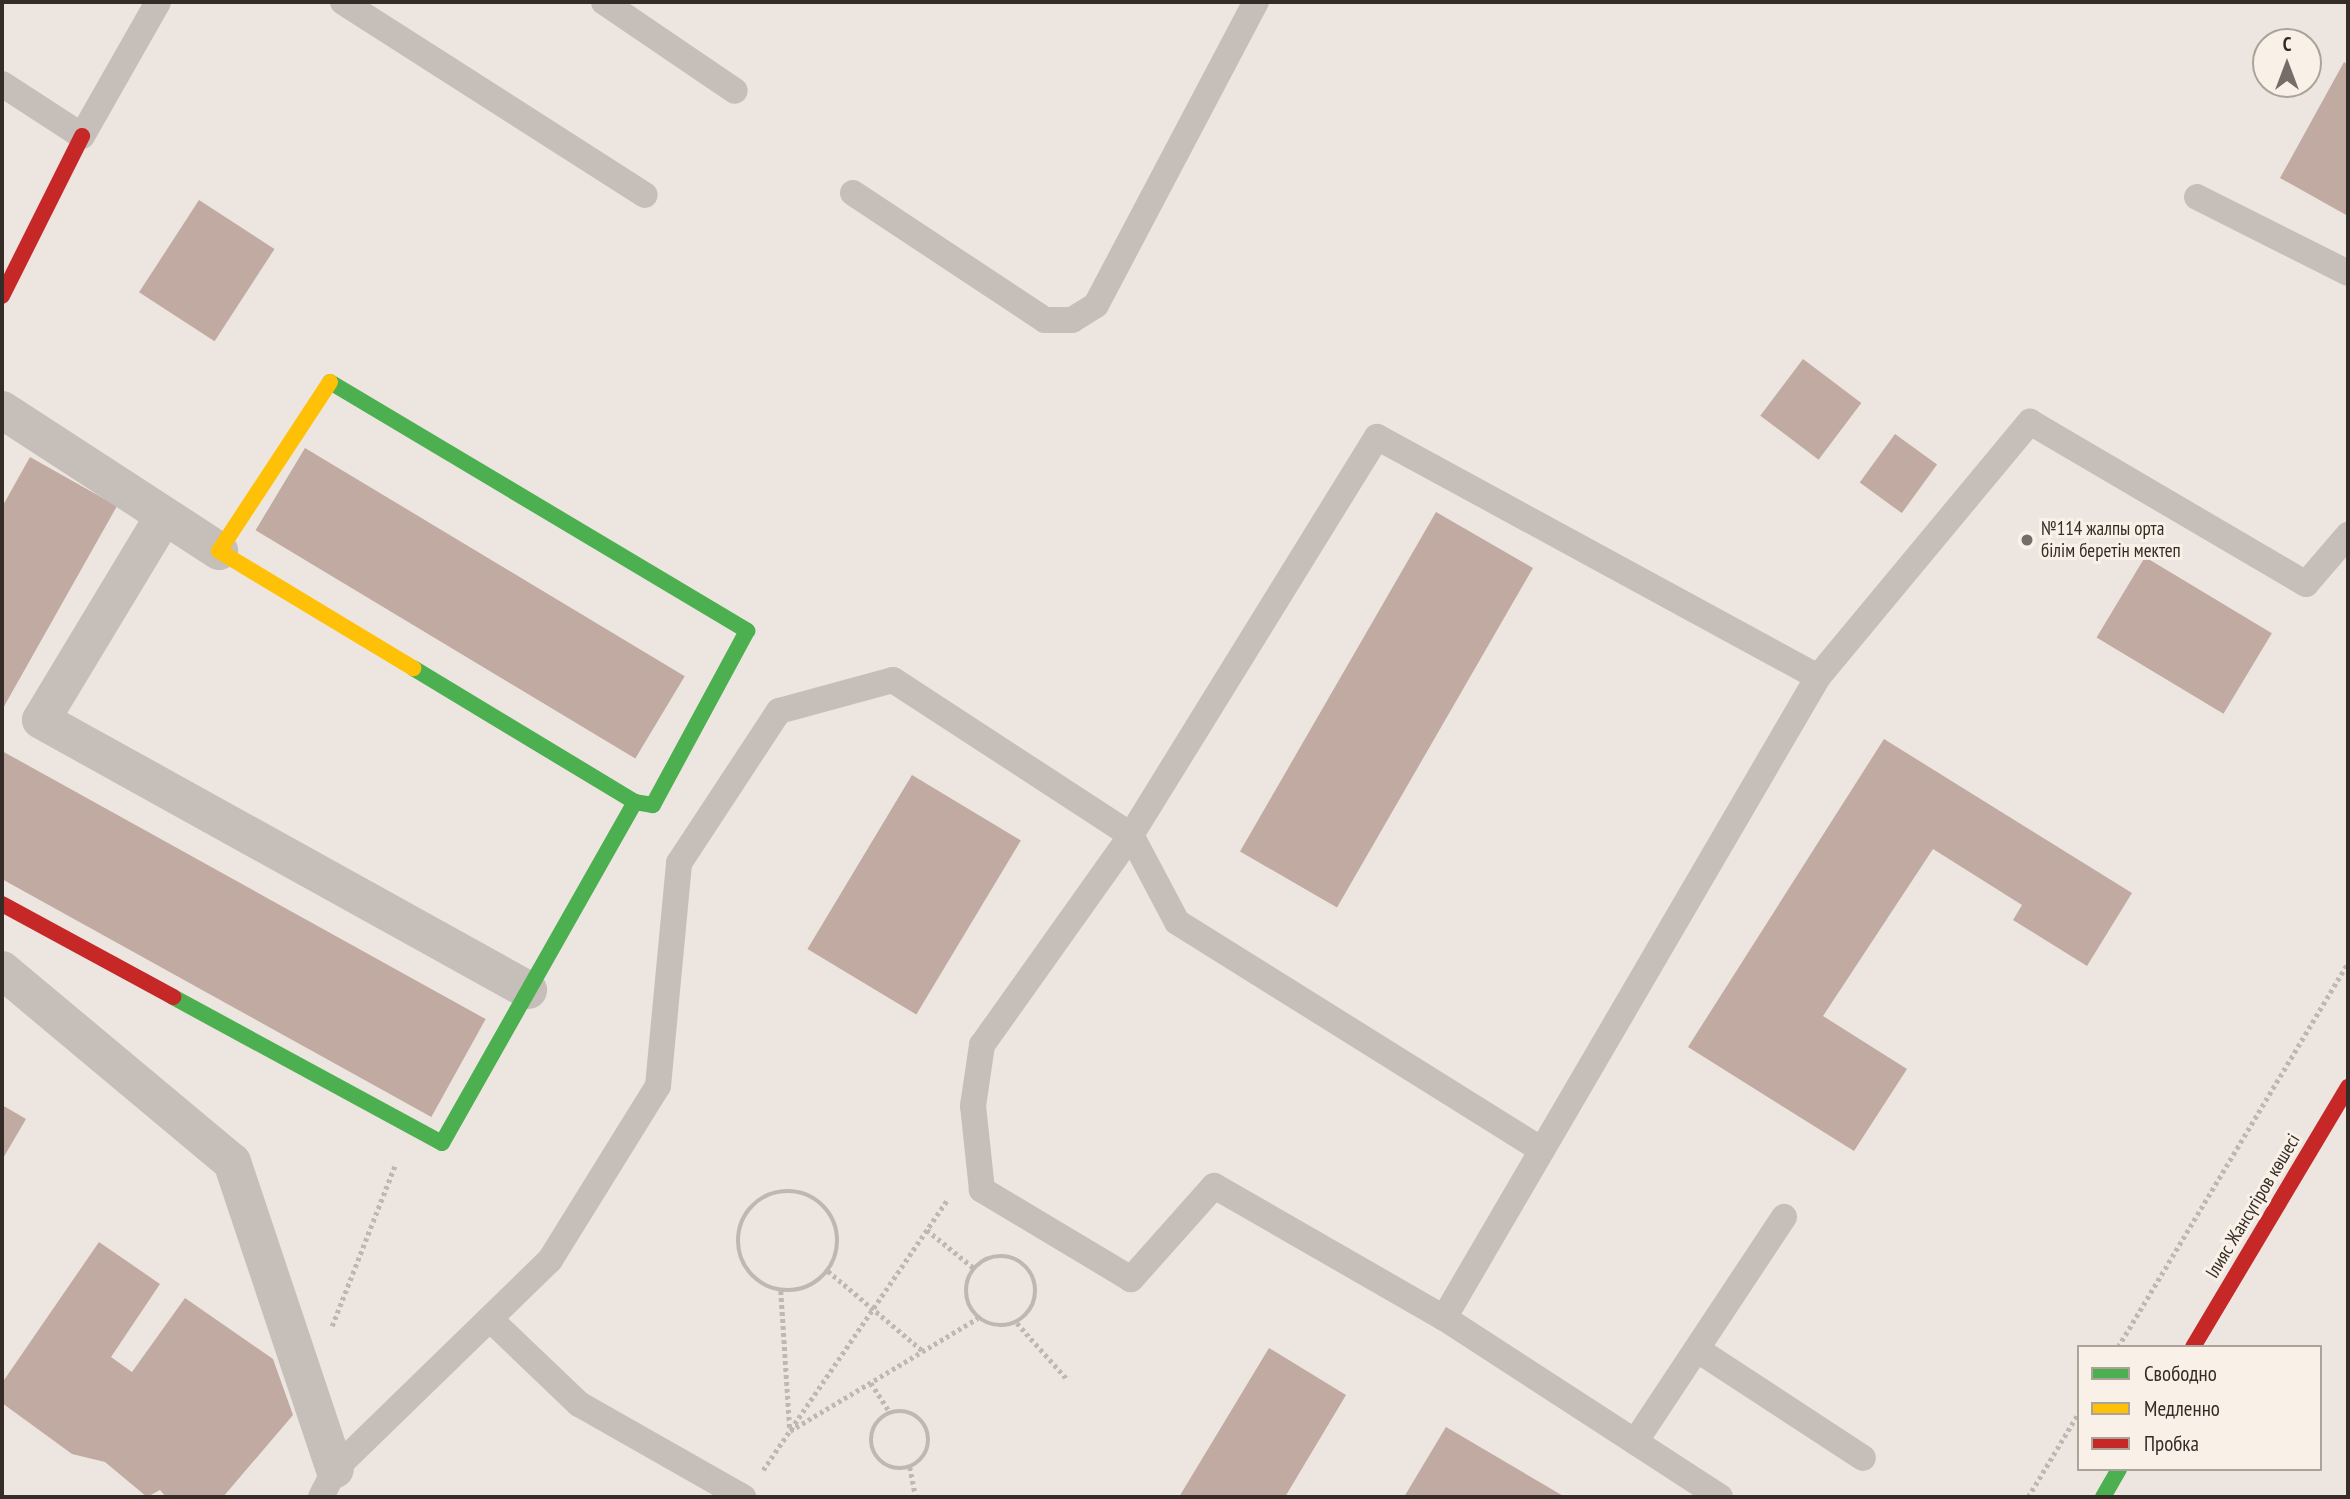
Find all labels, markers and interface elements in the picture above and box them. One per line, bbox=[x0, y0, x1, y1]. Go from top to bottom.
north arrow bbox=[2252, 28, 2322, 98]
text: С bbox=[2283, 32, 2291, 56]
place label: №114 жалпы орта білім беретін мектеп bbox=[2041, 518, 2181, 562]
marker: №114 жалпы орта білім беретін мектеп bbox=[2019, 532, 2035, 548]
street label: Ілияс Жансүгіров көшесі bbox=[2201, 1130, 2305, 1282]
legend bbox=[2077, 1345, 2322, 1471]
text: Свободно bbox=[2144, 1360, 2217, 1387]
text: Медленно bbox=[2144, 1395, 2220, 1422]
text: Пробка bbox=[2144, 1430, 2199, 1457]

